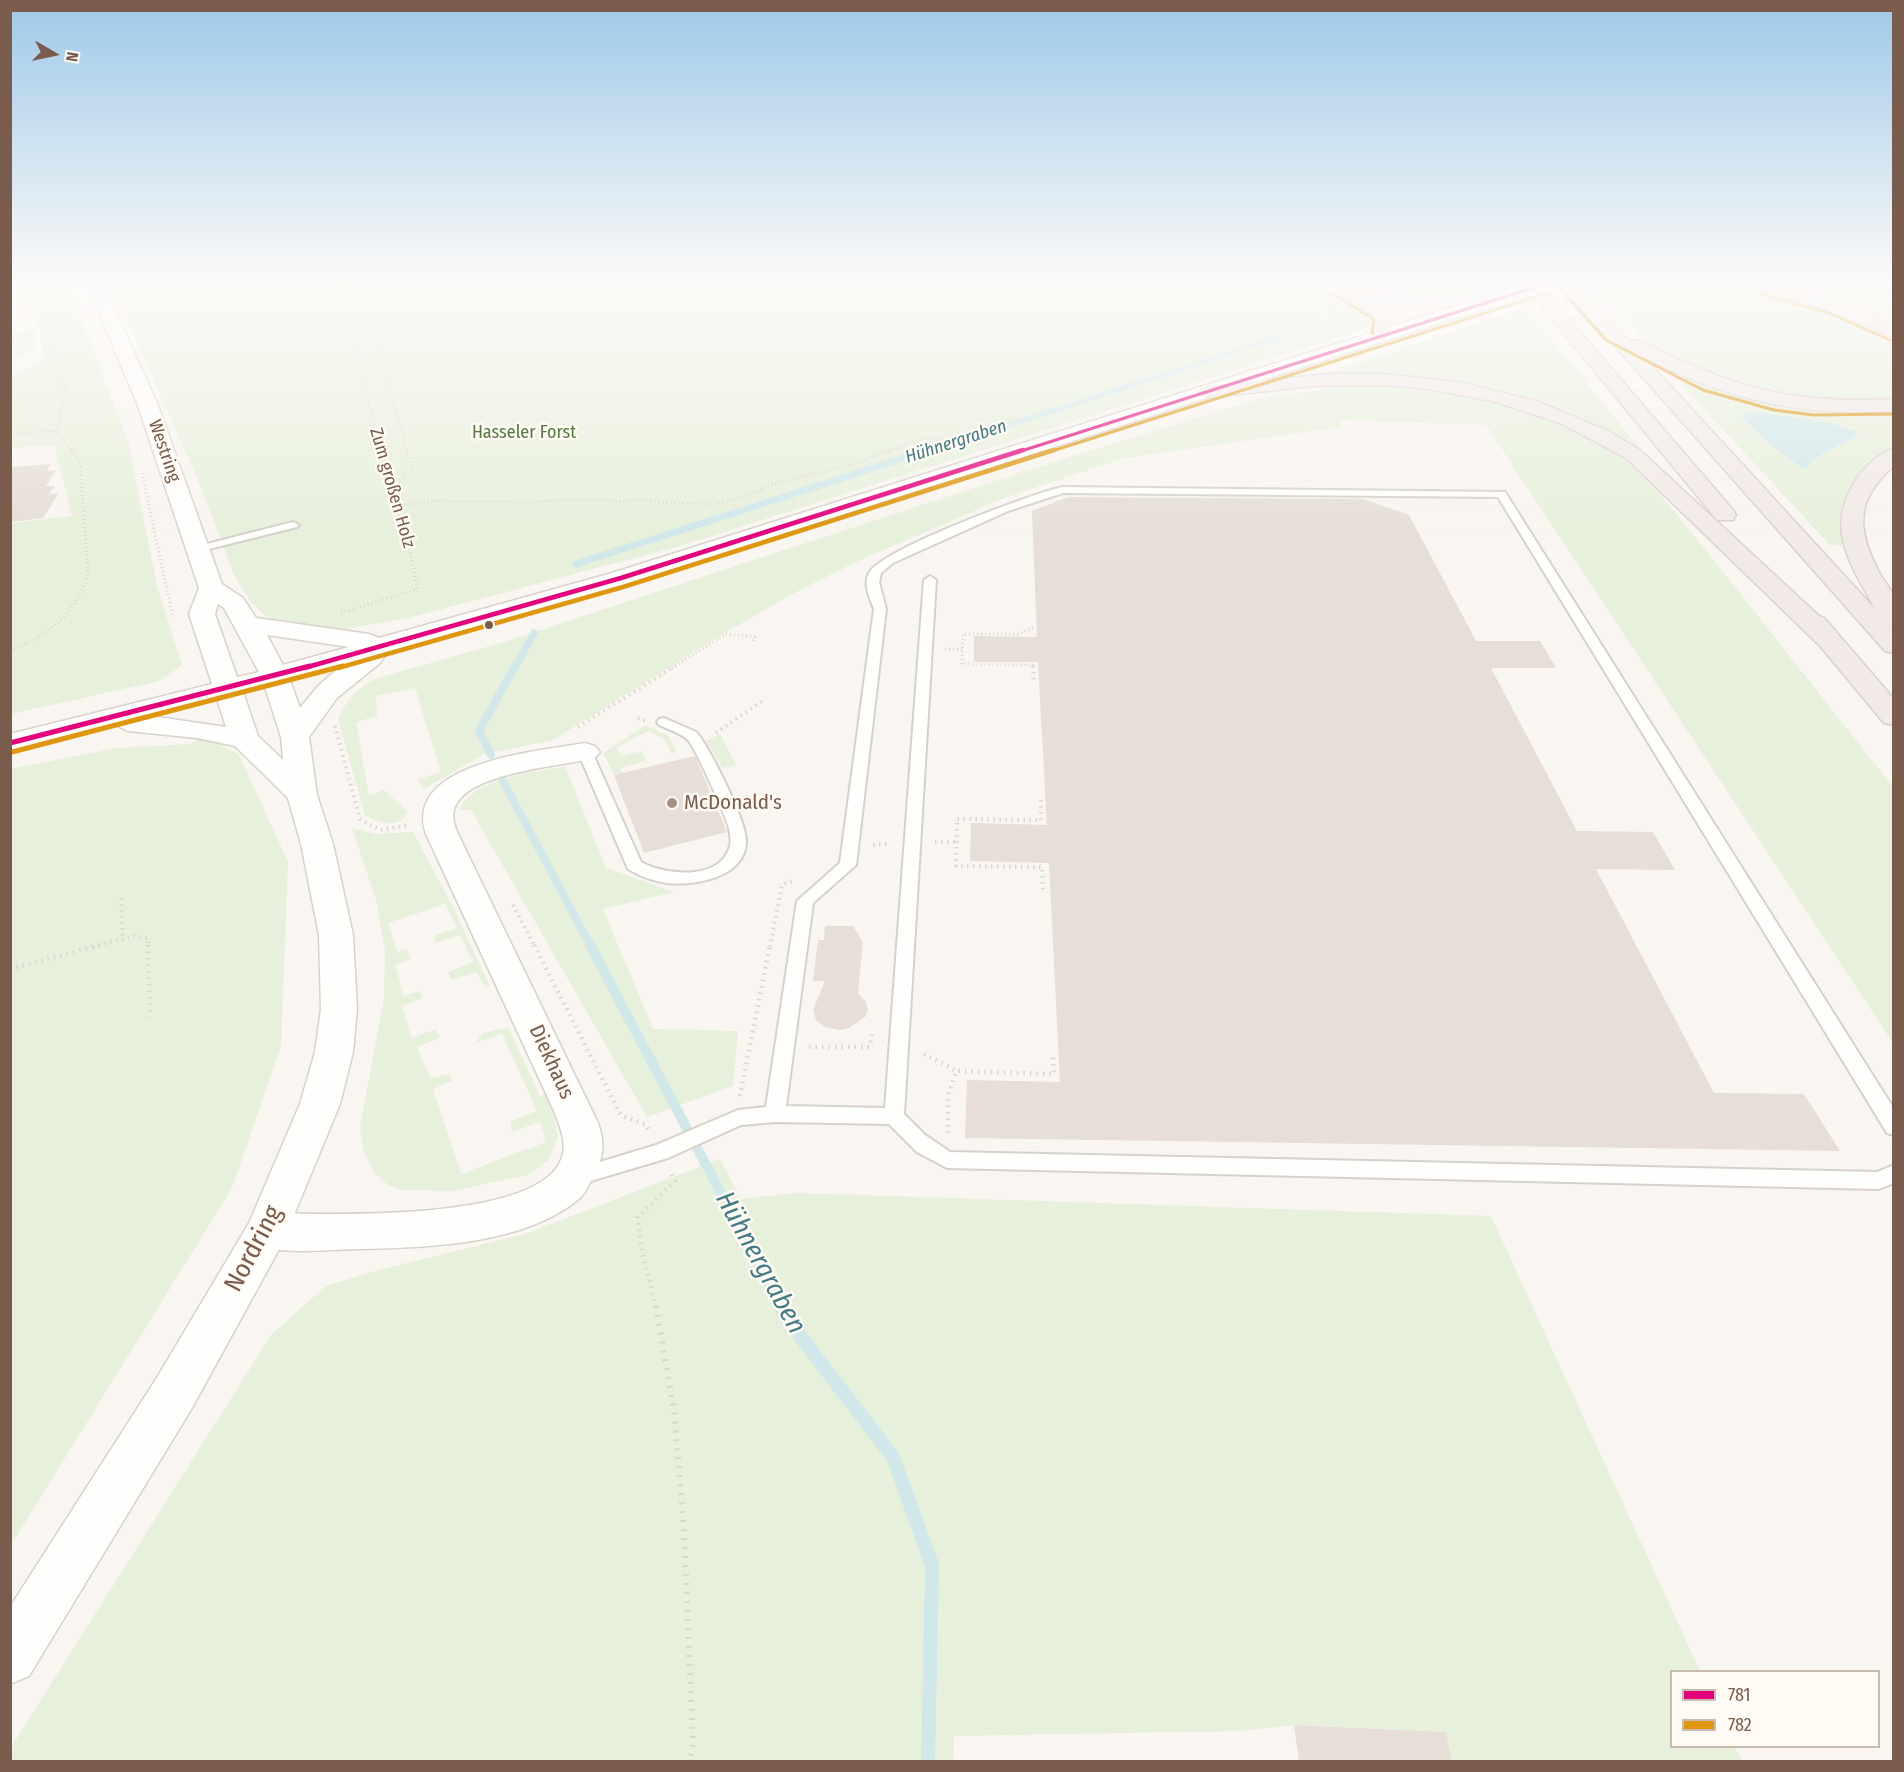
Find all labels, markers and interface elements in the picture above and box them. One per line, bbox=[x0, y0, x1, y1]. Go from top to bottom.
north arrow bbox=[24, 24, 84, 84]
text: N bbox=[62, 51, 82, 63]
water label: Hühnergraben bbox=[903, 415, 1009, 469]
street label: Westring bbox=[143, 417, 185, 485]
park label: Hasseler Forst bbox=[472, 422, 576, 444]
street label: Zum großen Holz bbox=[365, 425, 419, 551]
unlabelled marker bbox=[483, 619, 495, 631]
place label: McDonald's bbox=[684, 790, 782, 816]
marker: McDonald's bbox=[665, 796, 679, 810]
street label: Diekhaus bbox=[523, 1021, 579, 1103]
water label: Hühnergraben bbox=[708, 1186, 812, 1340]
street label: Nordring bbox=[218, 1200, 290, 1298]
legend bbox=[1670, 1670, 1880, 1748]
text: 781 bbox=[1728, 1684, 1751, 1706]
text: 782 bbox=[1728, 1714, 1752, 1736]

